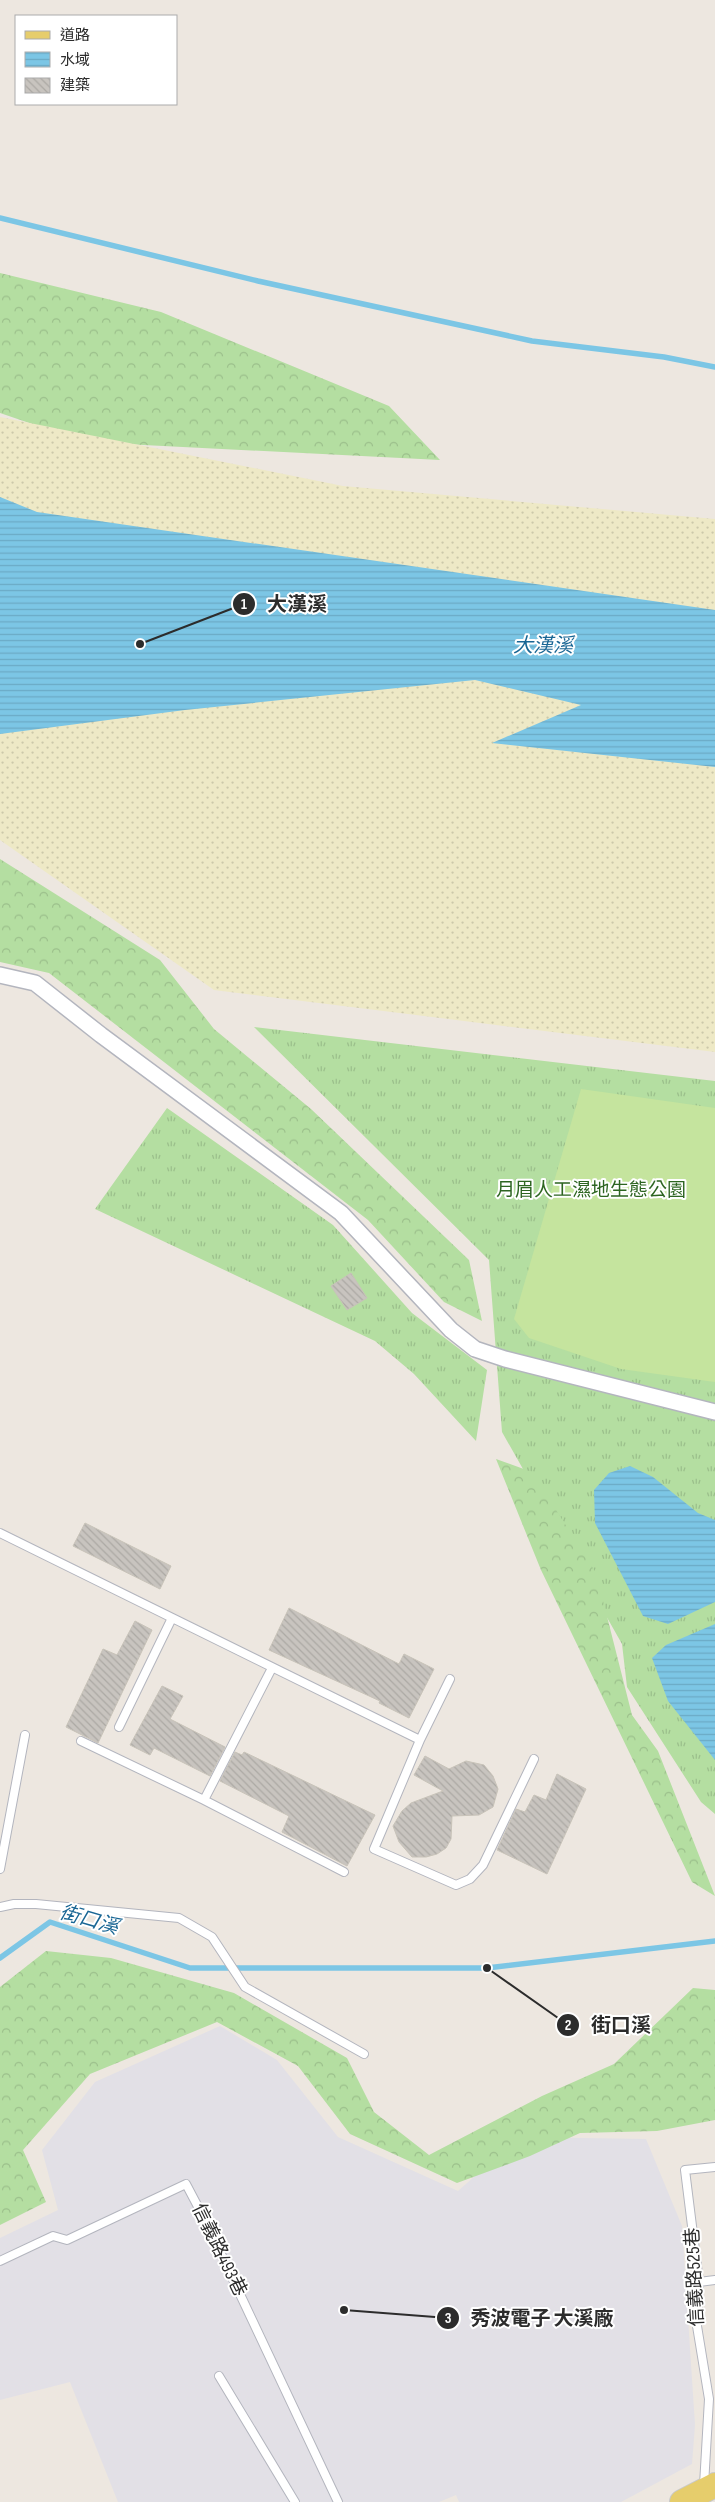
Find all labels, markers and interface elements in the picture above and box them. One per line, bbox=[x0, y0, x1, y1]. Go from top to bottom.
legend bbox=[15, 15, 178, 105]
text: 道路 bbox=[60, 26, 90, 45]
text: 水域 bbox=[60, 51, 90, 70]
text: 建築 bbox=[60, 76, 90, 95]
callout: 大漢溪 bbox=[232, 586, 337, 621]
text: 大漢溪 bbox=[267, 593, 327, 617]
text: 1 bbox=[241, 595, 247, 614]
water label: 大漢溪 bbox=[513, 634, 576, 658]
park label: 月眉人工濕地生態公園 bbox=[496, 1179, 686, 1202]
water label: 街口溪 bbox=[57, 1900, 124, 1941]
callout: 街口溪 bbox=[556, 2008, 661, 2043]
text: 街口溪 bbox=[591, 2014, 651, 2038]
text: 2 bbox=[565, 2016, 571, 2035]
street label: 信義路493巷 bbox=[187, 2200, 251, 2300]
street label: 信義路525巷 bbox=[681, 2227, 709, 2327]
callout: 秀波電子 大溪廠 bbox=[436, 2300, 624, 2335]
text: 秀波電子 大溪廠 bbox=[470, 2307, 614, 2331]
text: 3 bbox=[445, 2309, 452, 2328]

